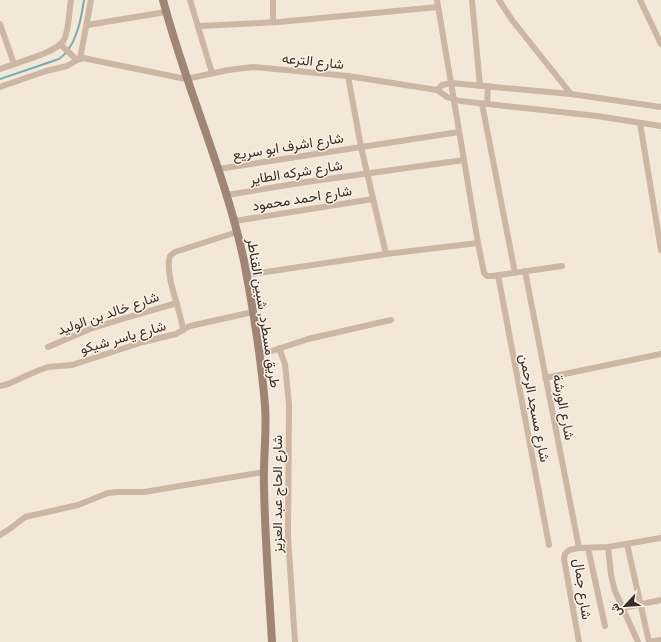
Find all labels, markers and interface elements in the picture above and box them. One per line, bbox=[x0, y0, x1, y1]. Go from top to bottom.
street label: شارع الترعه bbox=[281, 50, 345, 75]
street label: شارع اشرف ابو سريع bbox=[231, 129, 345, 166]
street label: شارع شركه الطاير bbox=[247, 157, 344, 190]
street label: شارع احمد محمود bbox=[251, 182, 353, 217]
street label: طريق مسطرد, شبين القناطر bbox=[243, 236, 284, 389]
street label: شارع خالد بن الوليد bbox=[55, 288, 162, 341]
street label: شارع ياسر شيكو bbox=[78, 317, 169, 360]
street label: شارع مسجد الرحمن bbox=[514, 353, 553, 464]
street label: شارع الورشة bbox=[547, 373, 578, 442]
street label: شارع الحاج عبد العزيز bbox=[269, 435, 288, 554]
street label: شارع جمال bbox=[568, 557, 595, 621]
north arrow bbox=[605, 586, 645, 626]
text: ش bbox=[608, 601, 625, 619]

